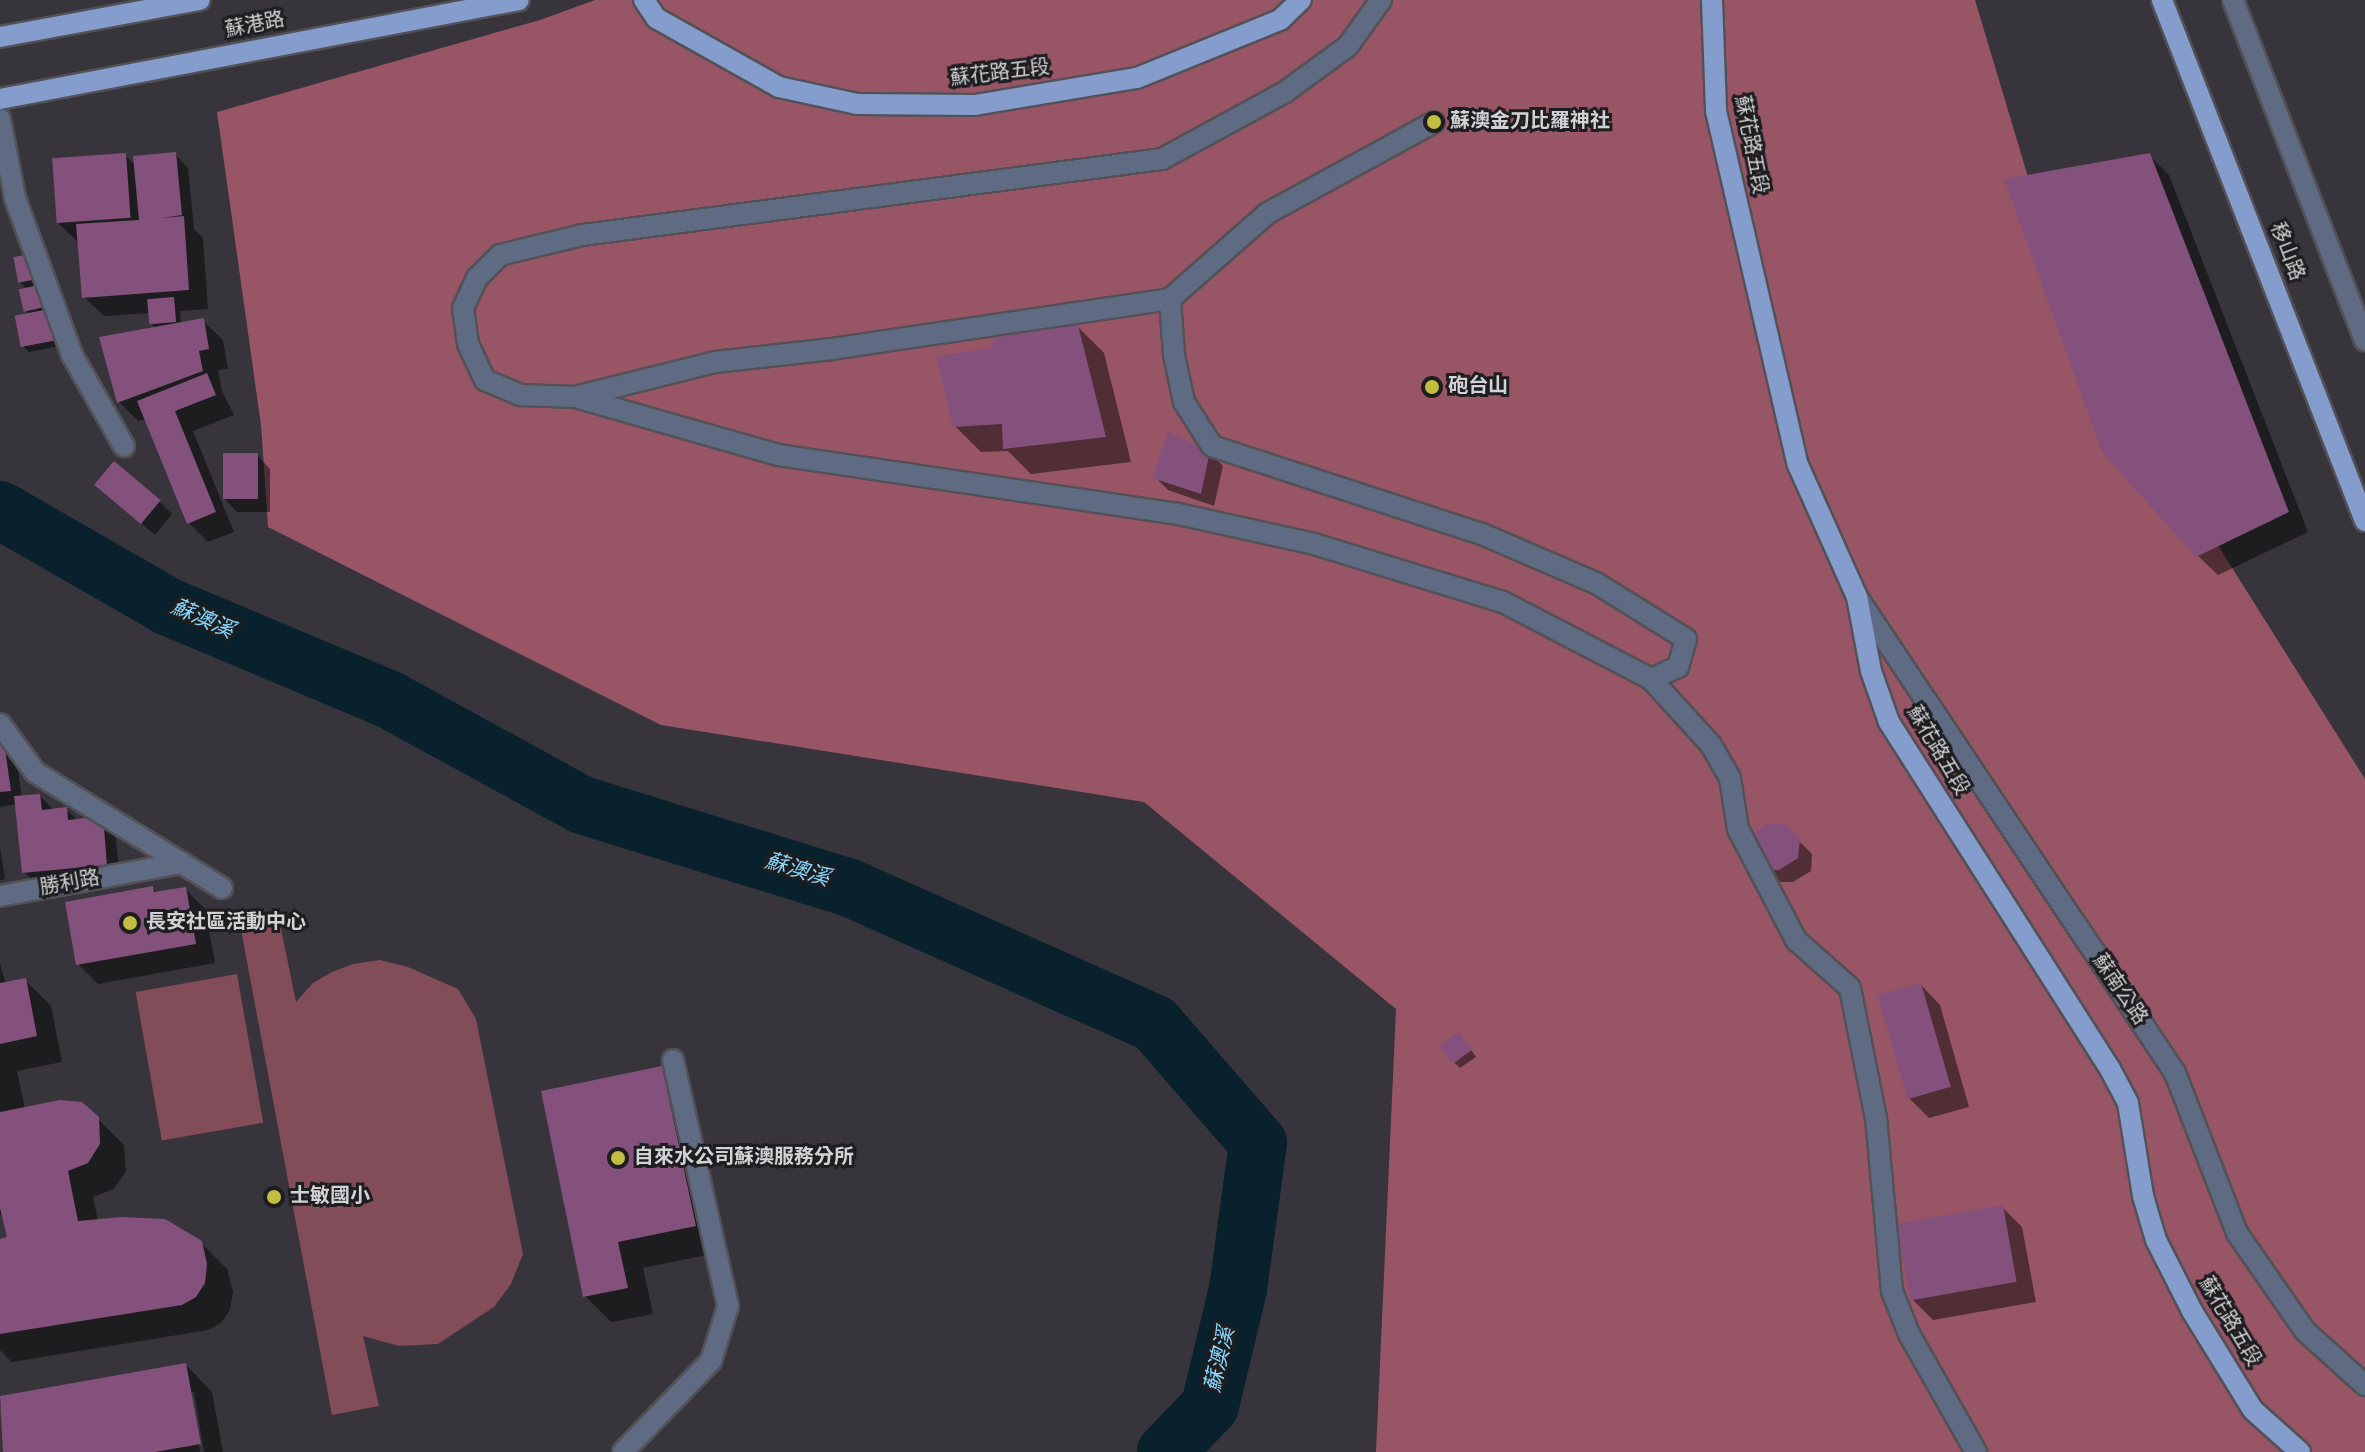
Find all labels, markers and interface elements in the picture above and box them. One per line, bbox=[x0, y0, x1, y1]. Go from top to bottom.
street label: 蘇港路 bbox=[223, 8, 287, 44]
street label: 蘇花路五段 bbox=[949, 56, 1051, 92]
street label: 蘇花路五段 bbox=[1729, 94, 1771, 196]
place label: 蘇澳金刀比羅神社 bbox=[1450, 110, 1610, 134]
marker: 蘇澳金刀比羅神社 bbox=[1425, 113, 1443, 131]
street label: 移山路 bbox=[2264, 220, 2308, 284]
place label: 砲台山 bbox=[1448, 375, 1508, 399]
marker: 砲台山 bbox=[1423, 378, 1441, 396]
water label: 蘇澳溪 bbox=[166, 595, 238, 645]
street label: 蘇花路五段 bbox=[1901, 702, 1973, 800]
water label: 蘇澳溪 bbox=[762, 849, 832, 893]
street label: 勝利路 bbox=[38, 867, 102, 901]
place label: 長安社區活動中心 bbox=[146, 911, 306, 935]
marker: 長安社區活動中心 bbox=[121, 914, 139, 932]
street label: 蘇南公路 bbox=[2087, 950, 2151, 1030]
place label: 自來水公司蘇澳服務分所 bbox=[634, 1146, 854, 1170]
marker: 自來水公司蘇澳服務分所 bbox=[609, 1149, 627, 1167]
place label: 士敏國小 bbox=[290, 1185, 370, 1209]
marker: 士敏國小 bbox=[265, 1188, 283, 1206]
street label: 蘇花路五段 bbox=[2193, 1273, 2265, 1371]
water label: 蘇澳溪 bbox=[1201, 1325, 1241, 1395]

